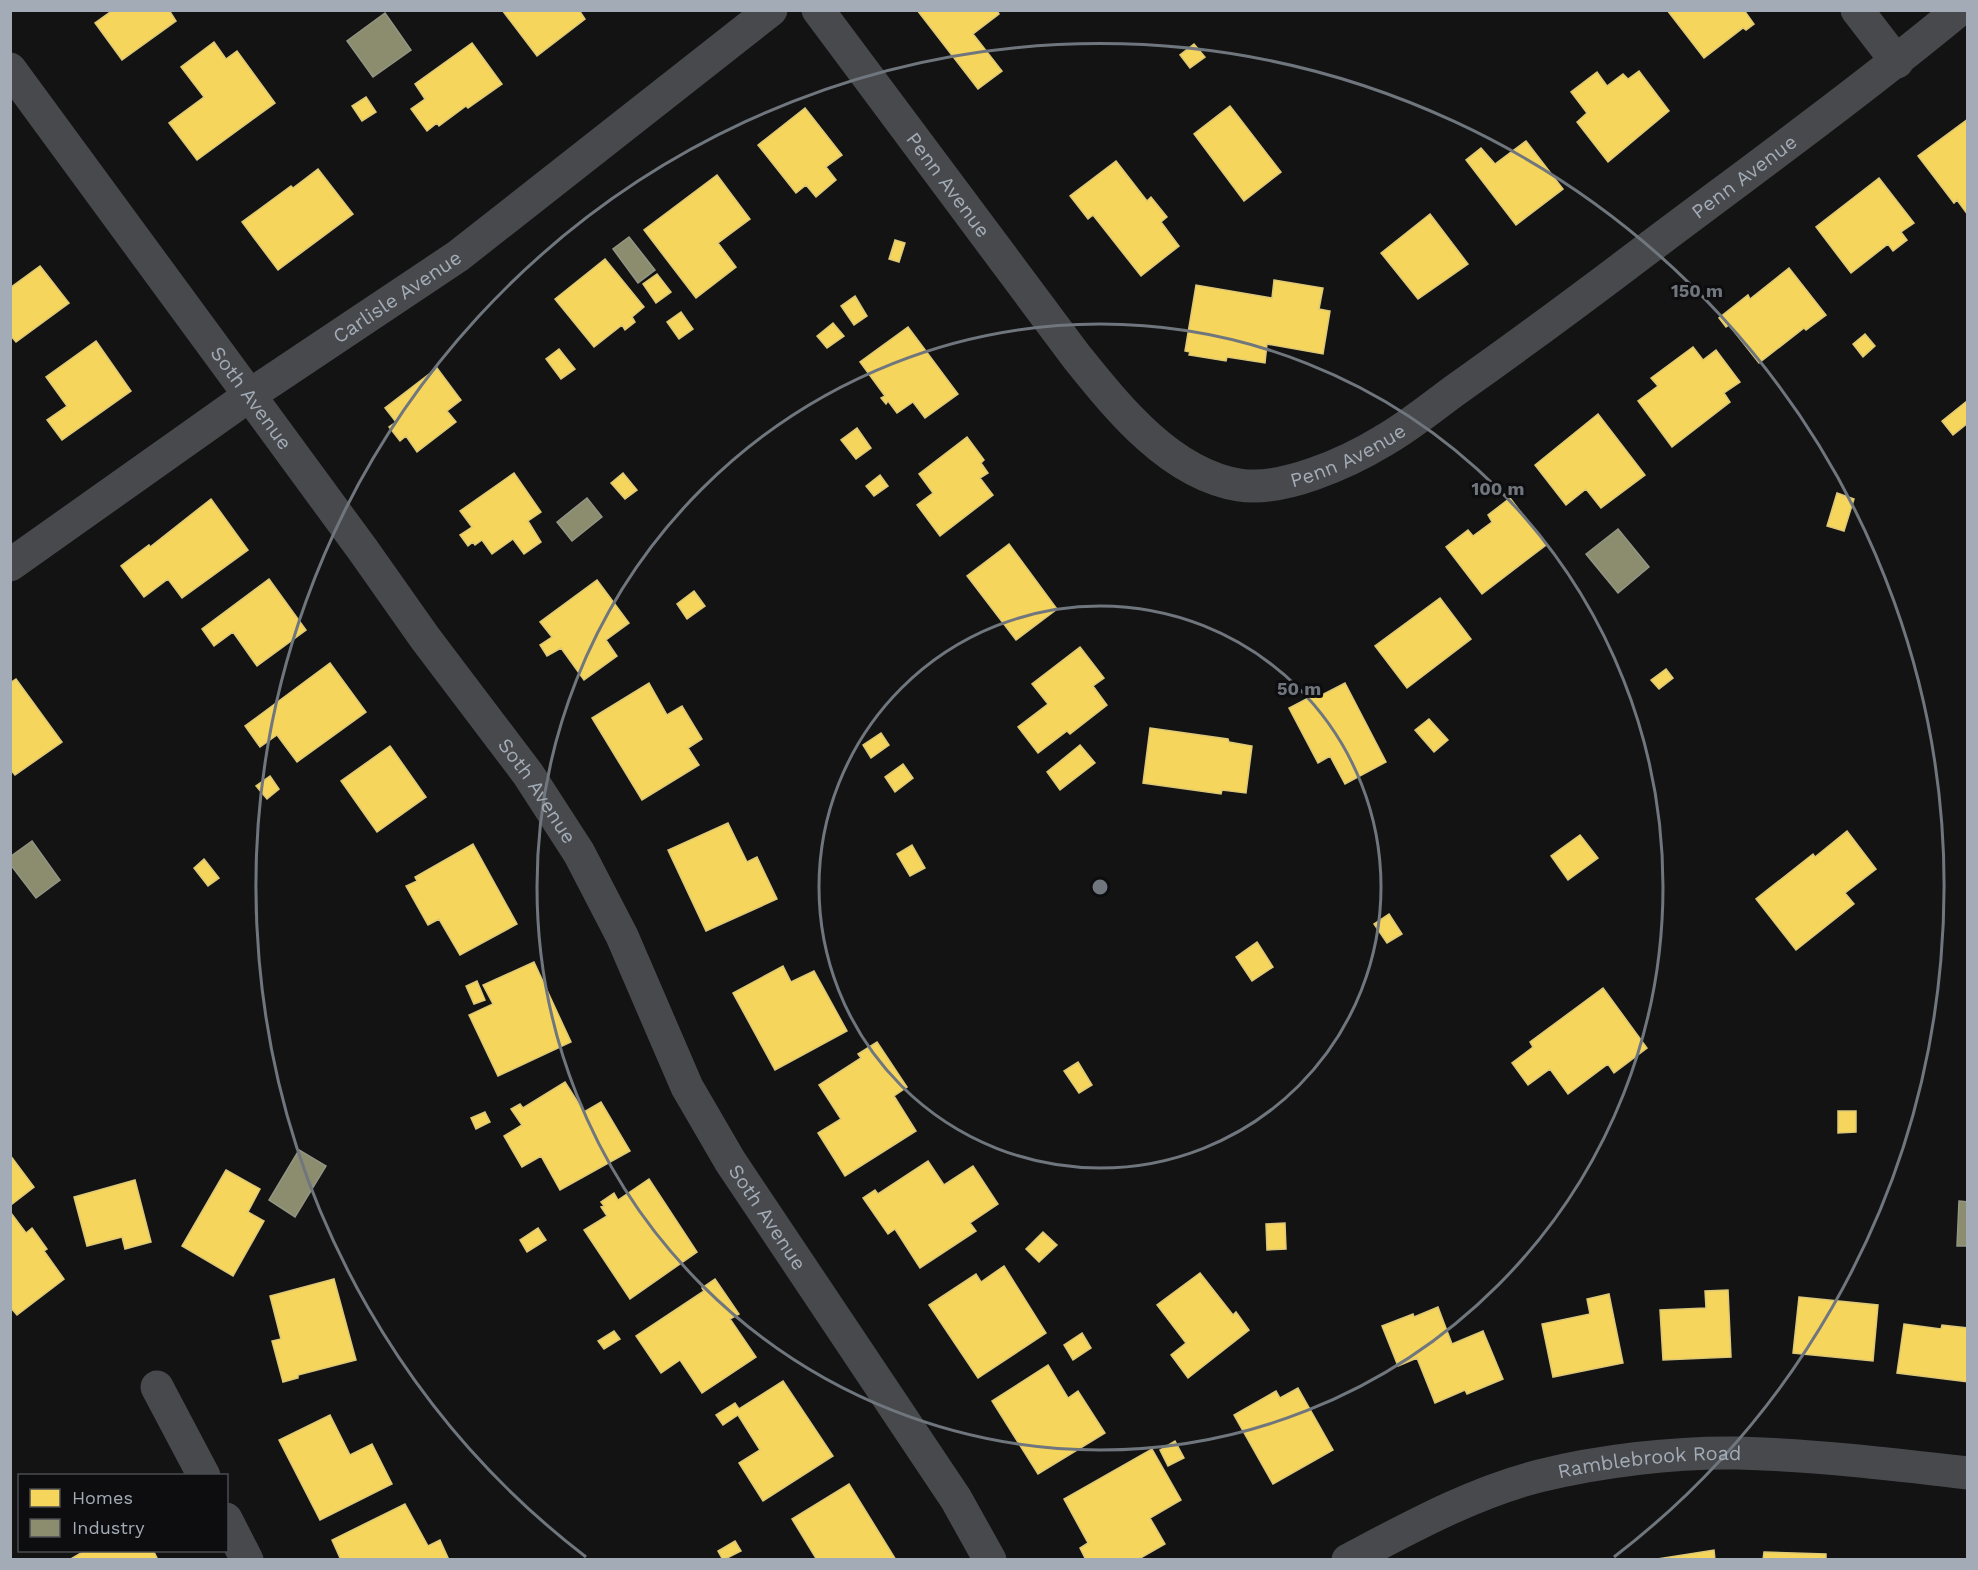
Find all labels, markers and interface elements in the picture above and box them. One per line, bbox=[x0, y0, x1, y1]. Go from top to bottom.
street label: Penn Avenue bbox=[901, 127, 995, 242]
street label: Penn Avenue bbox=[1687, 129, 1801, 224]
street label: Carlisle Avenue bbox=[328, 245, 466, 348]
text: 150 m bbox=[1671, 280, 1723, 301]
street label: Soth Avenue bbox=[206, 342, 297, 454]
street label: Penn Avenue bbox=[1287, 418, 1410, 492]
text: 100 m bbox=[1471, 478, 1525, 499]
text: 50 m bbox=[1277, 678, 1321, 699]
street label: Soth Avenue bbox=[493, 733, 582, 848]
centre of rings bbox=[1090, 877, 1110, 897]
street label: Soth Avenue bbox=[724, 1160, 812, 1275]
street label: Ramblebrook Road bbox=[1555, 1441, 1742, 1483]
legend bbox=[18, 1474, 228, 1552]
text: Homes bbox=[72, 1487, 133, 1508]
text: Industry bbox=[72, 1517, 145, 1538]

